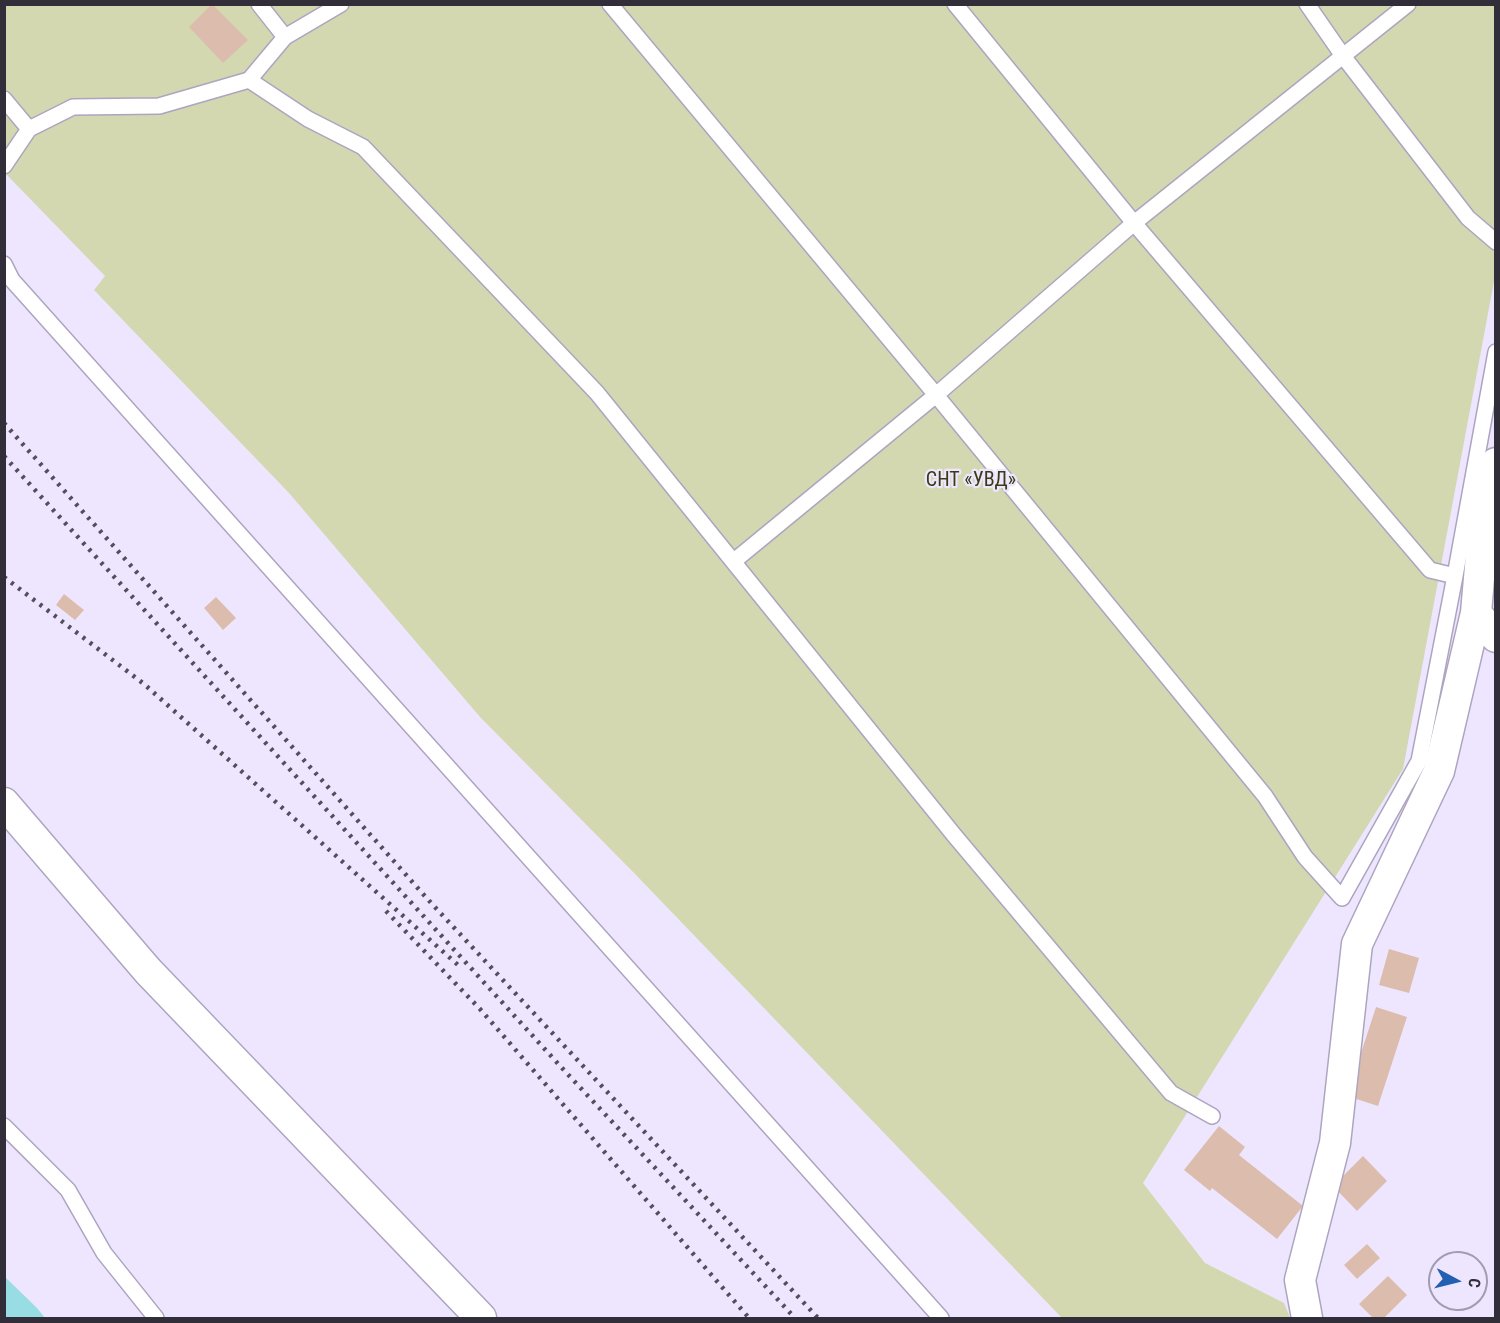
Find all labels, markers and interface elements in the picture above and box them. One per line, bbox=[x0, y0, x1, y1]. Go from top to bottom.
park label: СНТ «УВД» bbox=[926, 469, 1016, 493]
north arrow bbox=[1428, 1251, 1488, 1311]
text: С bbox=[1464, 1277, 1484, 1289]

